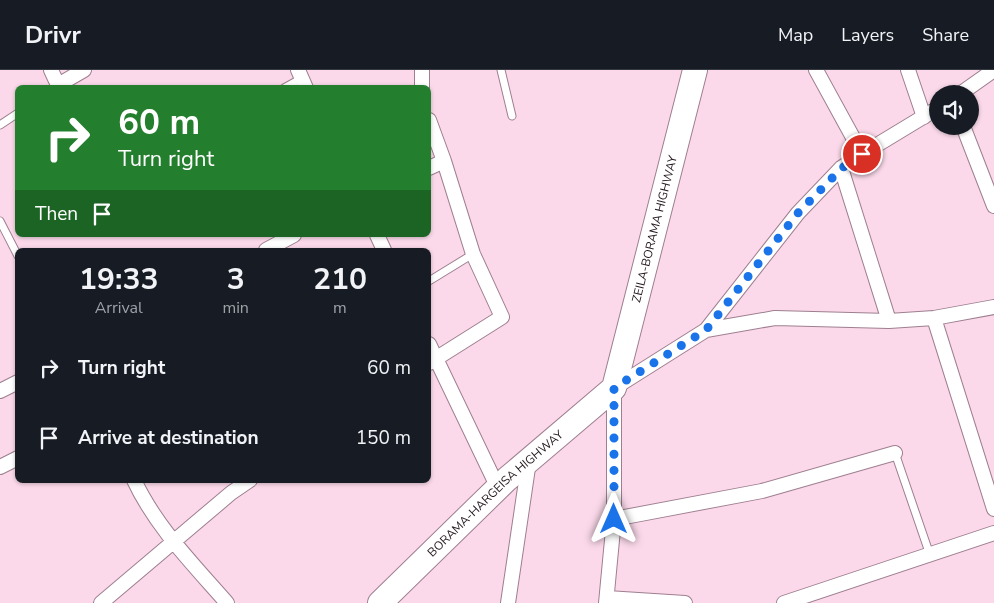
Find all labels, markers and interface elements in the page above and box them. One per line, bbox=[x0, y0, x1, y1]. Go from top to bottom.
text: Drivr bbox=[25, 19, 81, 51]
text: Map bbox=[778, 23, 813, 47]
text: Layers bbox=[841, 23, 894, 47]
text: Share bbox=[922, 23, 969, 47]
map controls bbox=[929, 85, 979, 135]
button: sound bbox=[929, 85, 979, 135]
text: 60 m bbox=[118, 99, 200, 146]
icon: right bbox=[35, 105, 100, 170]
pin bbox=[841, 133, 883, 175]
icon: arrive bbox=[848, 140, 876, 168]
text: Turn right bbox=[118, 144, 214, 174]
street label: ZEILA-BORAMA HIGHWAY bbox=[628, 153, 681, 304]
icon: arrive bbox=[88, 200, 116, 228]
text: Then bbox=[35, 201, 78, 227]
text: 19:33 bbox=[79, 259, 158, 300]
text: 3 bbox=[227, 259, 245, 300]
text: 210 bbox=[313, 259, 367, 300]
text: Arrival bbox=[95, 297, 143, 319]
text: min bbox=[222, 297, 249, 319]
text: m bbox=[333, 297, 347, 319]
icon: right bbox=[35, 354, 63, 382]
text: Turn right bbox=[78, 355, 165, 381]
text: 60 m bbox=[367, 355, 411, 381]
icon: arrive bbox=[35, 424, 63, 452]
text: Arrive at destination bbox=[78, 425, 259, 451]
text: 150 m bbox=[356, 425, 411, 451]
street label: BORAMA-HARGEISA HIGHWAY bbox=[424, 426, 567, 560]
position arrow bbox=[587, 492, 639, 544]

